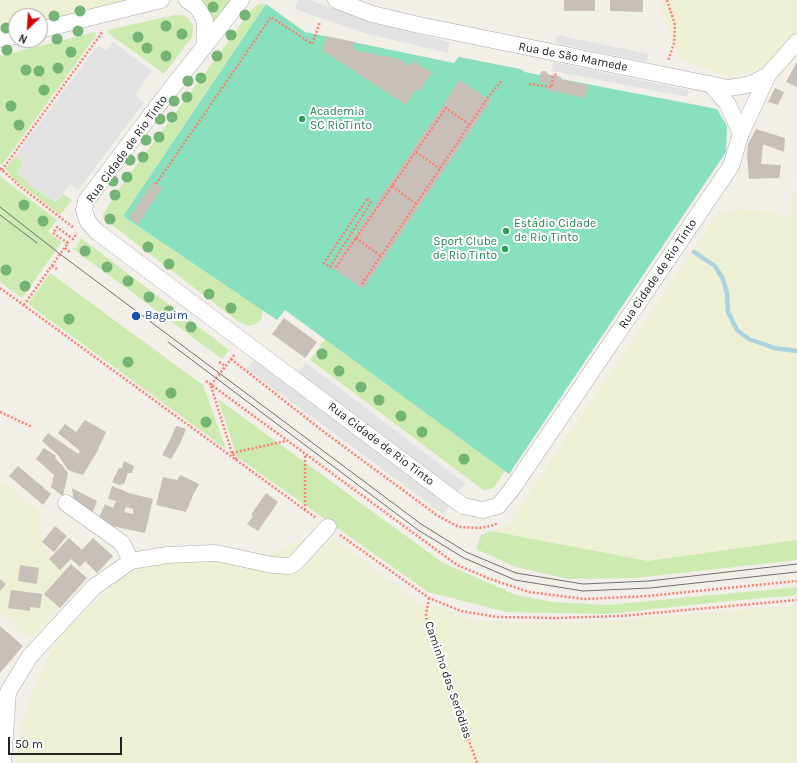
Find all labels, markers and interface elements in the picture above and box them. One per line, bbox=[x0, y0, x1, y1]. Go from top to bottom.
north arrow bbox=[8, 8, 48, 48]
text: N bbox=[17, 31, 29, 46]
street label: Rua de São Mamede bbox=[517, 39, 629, 75]
street label: Rua Cidade de Rio Tinto bbox=[83, 93, 171, 205]
place label: Academia SC RioTinto bbox=[310, 105, 372, 133]
marker: Academia SC RioTinto bbox=[297, 114, 307, 124]
street label: Rua Cidade de Rio Tinto bbox=[616, 216, 700, 332]
place label: Estádio Cidade de Rio Tinto bbox=[514, 217, 596, 245]
marker: Estádio Cidade de Rio Tinto bbox=[501, 226, 511, 236]
place label: Sport Clube de Rio Tinto bbox=[433, 235, 497, 263]
marker: Sport Clube de Rio Tinto bbox=[500, 244, 510, 254]
place label: Baguim bbox=[145, 309, 188, 323]
marker: Baguim bbox=[130, 310, 142, 322]
street label: Rua Cidade de Rio Tinto bbox=[325, 399, 437, 489]
street label: Caminho das Serôdias bbox=[421, 619, 475, 741]
scale bar bbox=[10, 729, 124, 755]
text: 50 m bbox=[15, 737, 43, 751]

